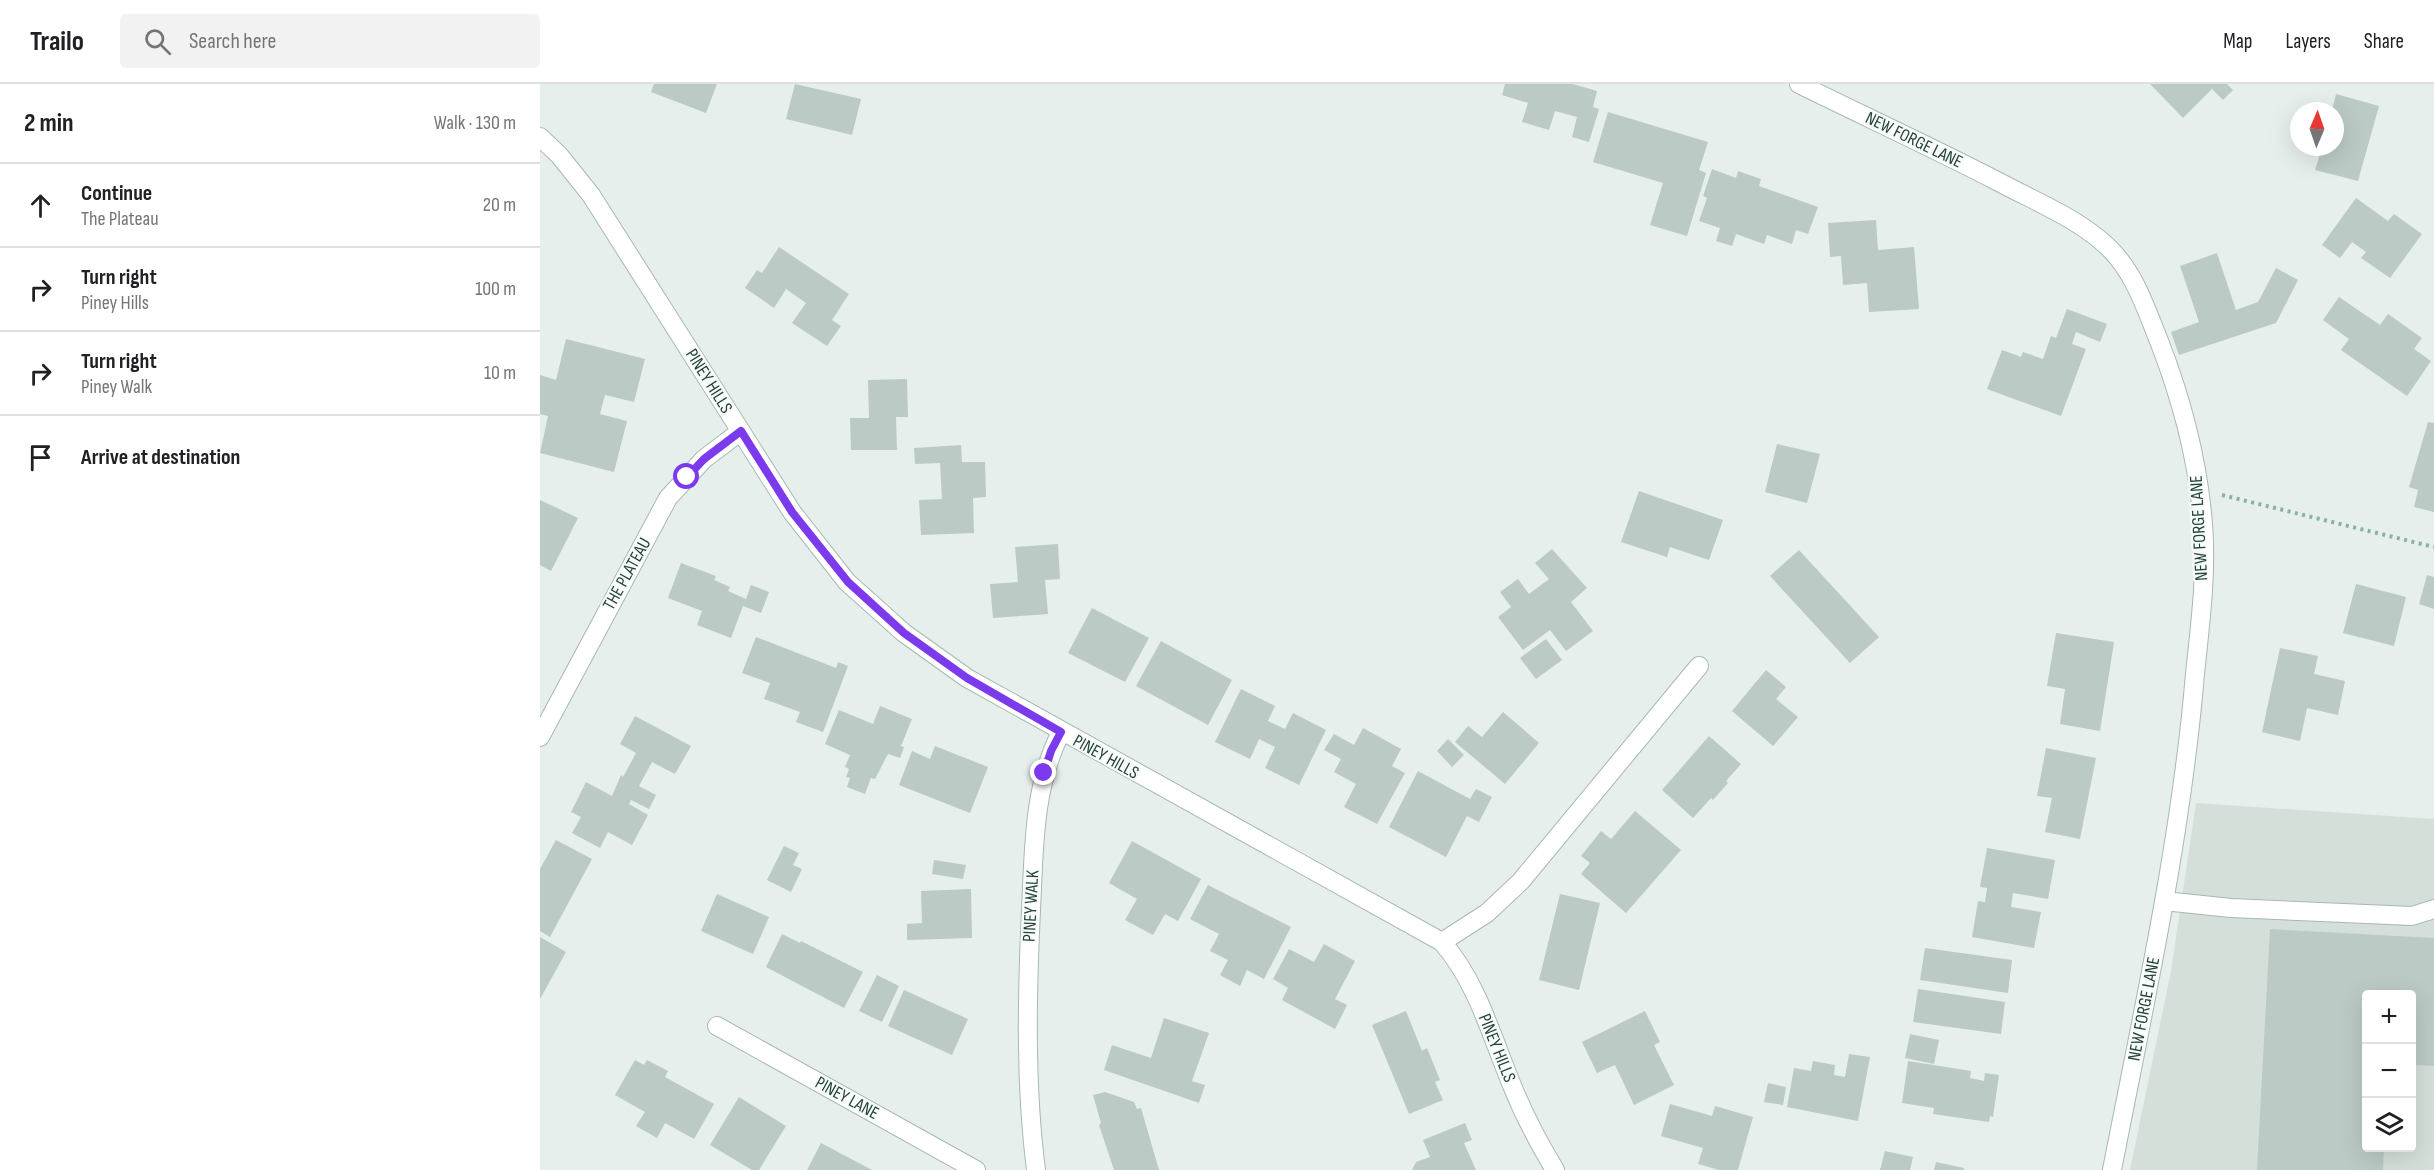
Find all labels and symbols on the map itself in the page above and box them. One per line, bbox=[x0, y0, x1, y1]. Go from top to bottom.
north arrow bbox=[2290, 102, 2344, 156]
street label: NEW FORGE LANE bbox=[1862, 107, 1966, 173]
street label: PINEY HILLS bbox=[681, 345, 737, 417]
route start bbox=[673, 463, 699, 489]
street label: NEW FORGE LANE bbox=[2186, 475, 2212, 581]
street label: THE PLATEAU bbox=[599, 534, 655, 614]
street label: PINEY HILLS bbox=[1069, 730, 1143, 784]
route end bbox=[1030, 759, 1056, 785]
street label: PINEY WALK bbox=[1019, 869, 1043, 943]
street label: NEW FORGE LANE bbox=[2124, 955, 2164, 1063]
street label: PINEY HILLS bbox=[1474, 1011, 1520, 1086]
street label: PINEY LANE bbox=[812, 1072, 882, 1124]

